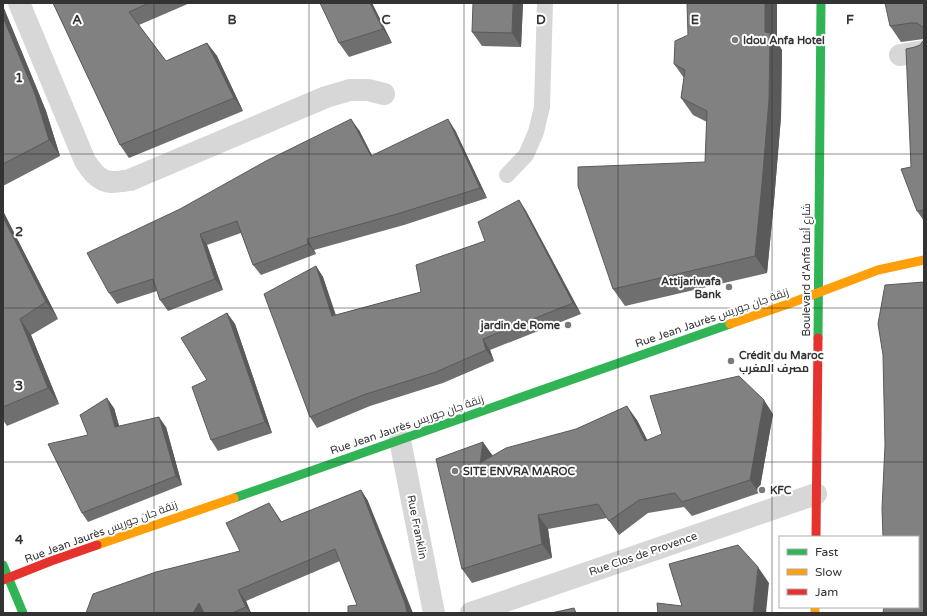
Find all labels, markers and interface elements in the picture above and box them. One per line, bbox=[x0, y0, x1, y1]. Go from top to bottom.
text: A bbox=[72, 12, 82, 28]
text: B bbox=[227, 12, 237, 28]
text: C bbox=[381, 12, 391, 28]
text: D bbox=[536, 12, 546, 28]
text: E bbox=[691, 12, 699, 28]
text: F bbox=[846, 12, 854, 28]
place label: Idou Anfa Hotel bbox=[743, 34, 825, 47]
marker: Idou Anfa Hotel bbox=[730, 35, 740, 45]
text: 1 bbox=[15, 70, 23, 86]
street label: Boulevard d'Anfa شارع أنفا bbox=[799, 203, 814, 337]
text: 2 bbox=[15, 224, 23, 240]
place label: Attijariwafa Bank bbox=[661, 275, 721, 301]
marker: Attijariwafa Bank bbox=[724, 282, 734, 292]
street label: Rue Jean Jaurès زنقة جان جوريس bbox=[633, 286, 791, 350]
place label: jardin de Rome bbox=[480, 319, 561, 333]
marker: jardin de Rome bbox=[563, 320, 573, 330]
place label: Crédit du Maroc مصرف المغرب bbox=[739, 349, 824, 375]
marker: Crédit du Maroc مصرف المغرب bbox=[726, 356, 736, 366]
text: 3 bbox=[15, 378, 23, 394]
street label: Rue Jean Jaurès زنقة جان جوريس bbox=[328, 393, 486, 457]
place label: SITE ENVRA MAROC bbox=[463, 465, 575, 478]
marker: SITE ENVRA MAROC bbox=[450, 466, 460, 476]
place label: KFC bbox=[770, 484, 792, 497]
marker: KFC bbox=[757, 485, 767, 495]
street label: Rue Franklin bbox=[404, 494, 430, 560]
street label: Rue Jean Jaurès زنقة جان جوريس bbox=[23, 498, 179, 566]
street label: Rue Clos de Provence bbox=[587, 529, 699, 579]
text: 4 bbox=[15, 532, 24, 548]
legend bbox=[779, 536, 919, 608]
text: Fast bbox=[815, 545, 839, 559]
text: Slow bbox=[815, 565, 842, 579]
text: Jam bbox=[815, 585, 838, 599]

